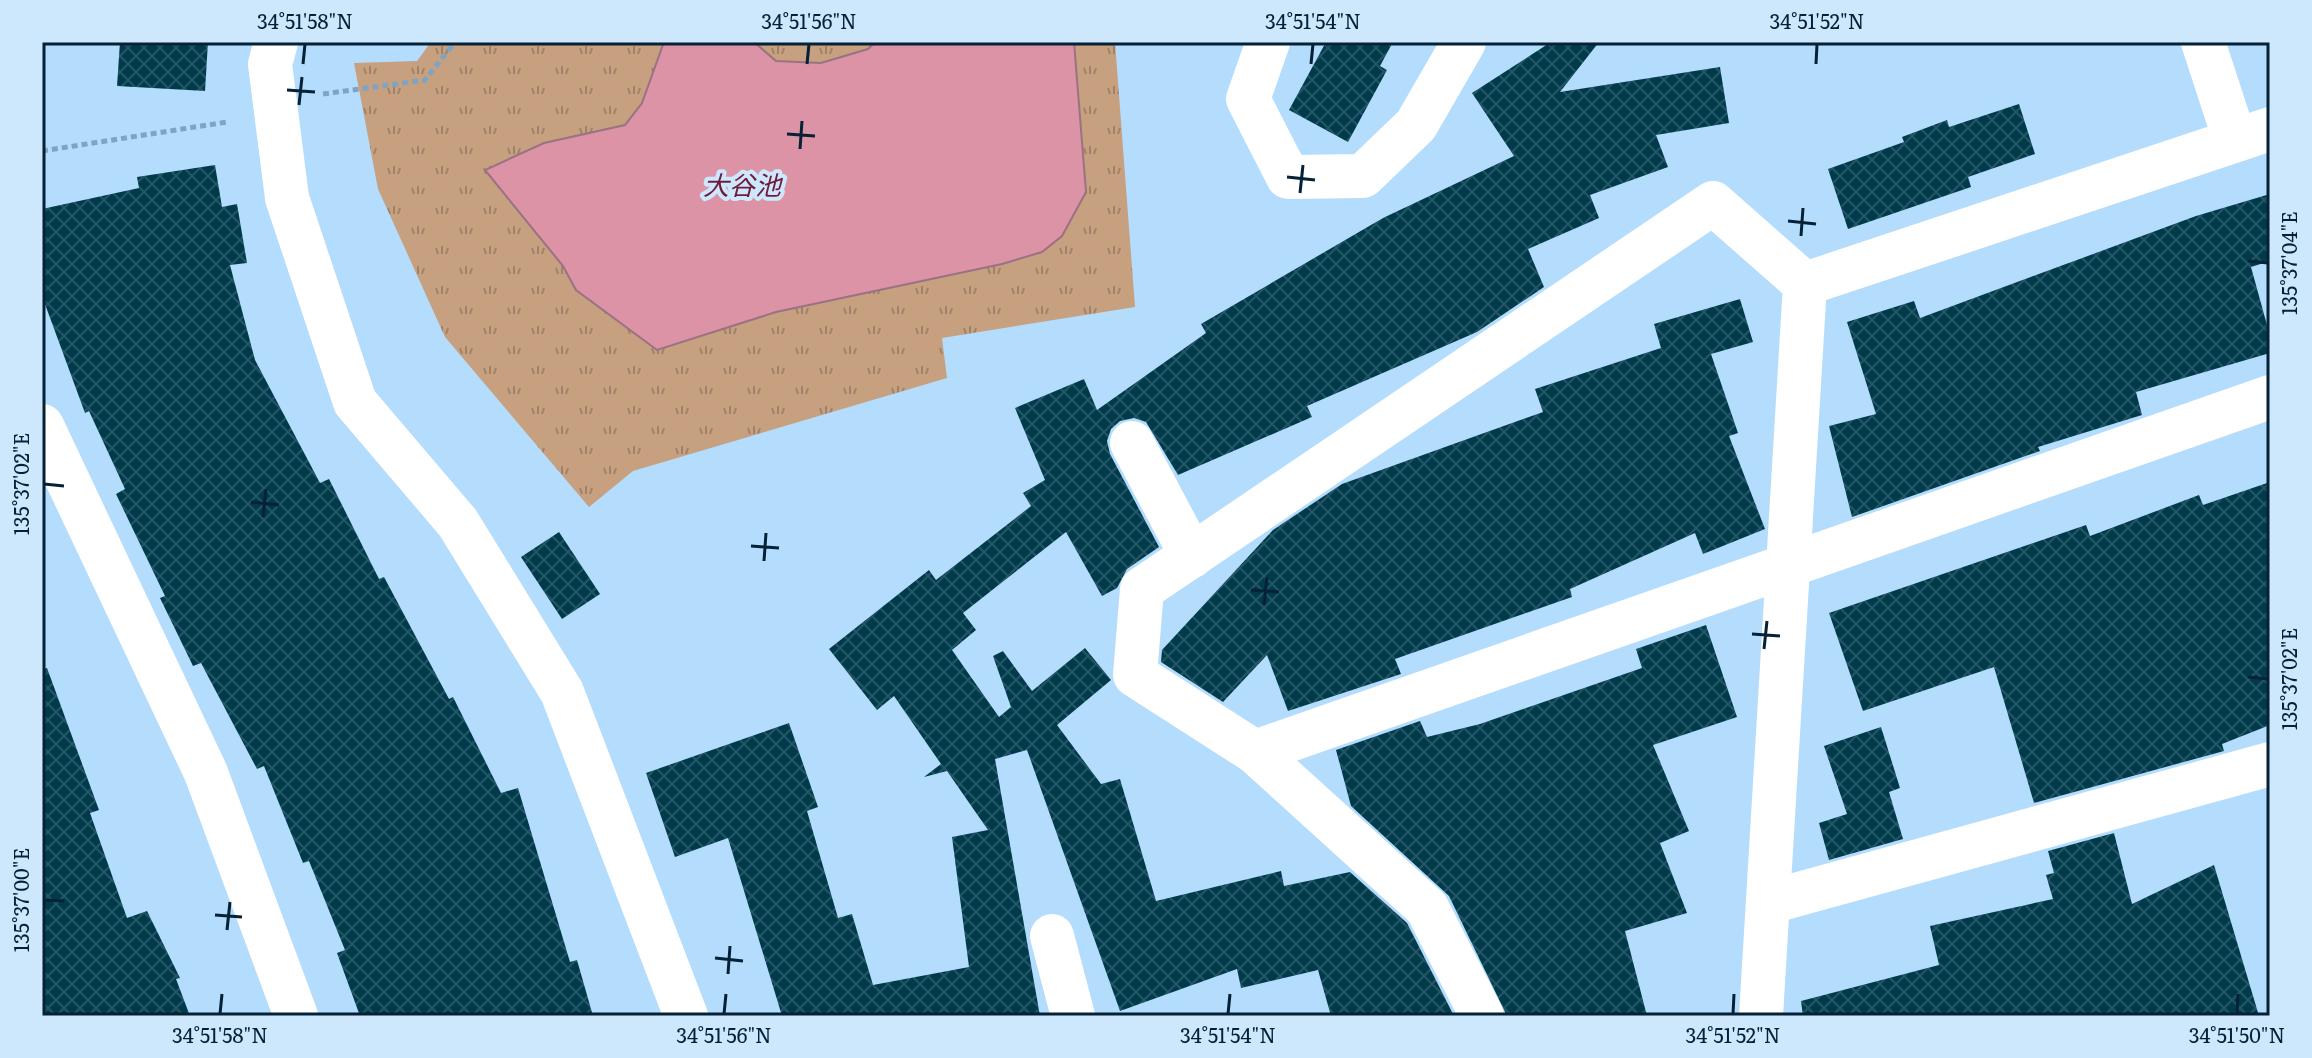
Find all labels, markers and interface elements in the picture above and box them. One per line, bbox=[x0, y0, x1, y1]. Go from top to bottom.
text: 34°51'58"N bbox=[257, 5, 353, 35]
text: 34°51'56"N bbox=[761, 5, 857, 35]
text: 34°51'54"N bbox=[1265, 5, 1361, 35]
text: 34°51'52"N bbox=[1770, 5, 1864, 35]
water label: 大谷池 bbox=[703, 164, 784, 203]
text: 135°37'04"E bbox=[2273, 211, 2303, 315]
text: 135°37'02"E bbox=[5, 433, 35, 535]
text: 135°37'02"E bbox=[2273, 628, 2303, 730]
text: 135°37'00"E bbox=[5, 848, 35, 952]
text: 34°51'58"N bbox=[172, 1019, 268, 1049]
text: 34°51'56"N bbox=[676, 1019, 772, 1049]
text: 34°51'54"N bbox=[1180, 1019, 1276, 1049]
text: 34°51'52"N bbox=[1686, 1019, 1780, 1049]
text: 34°51'50"N bbox=[2189, 1019, 2285, 1049]

